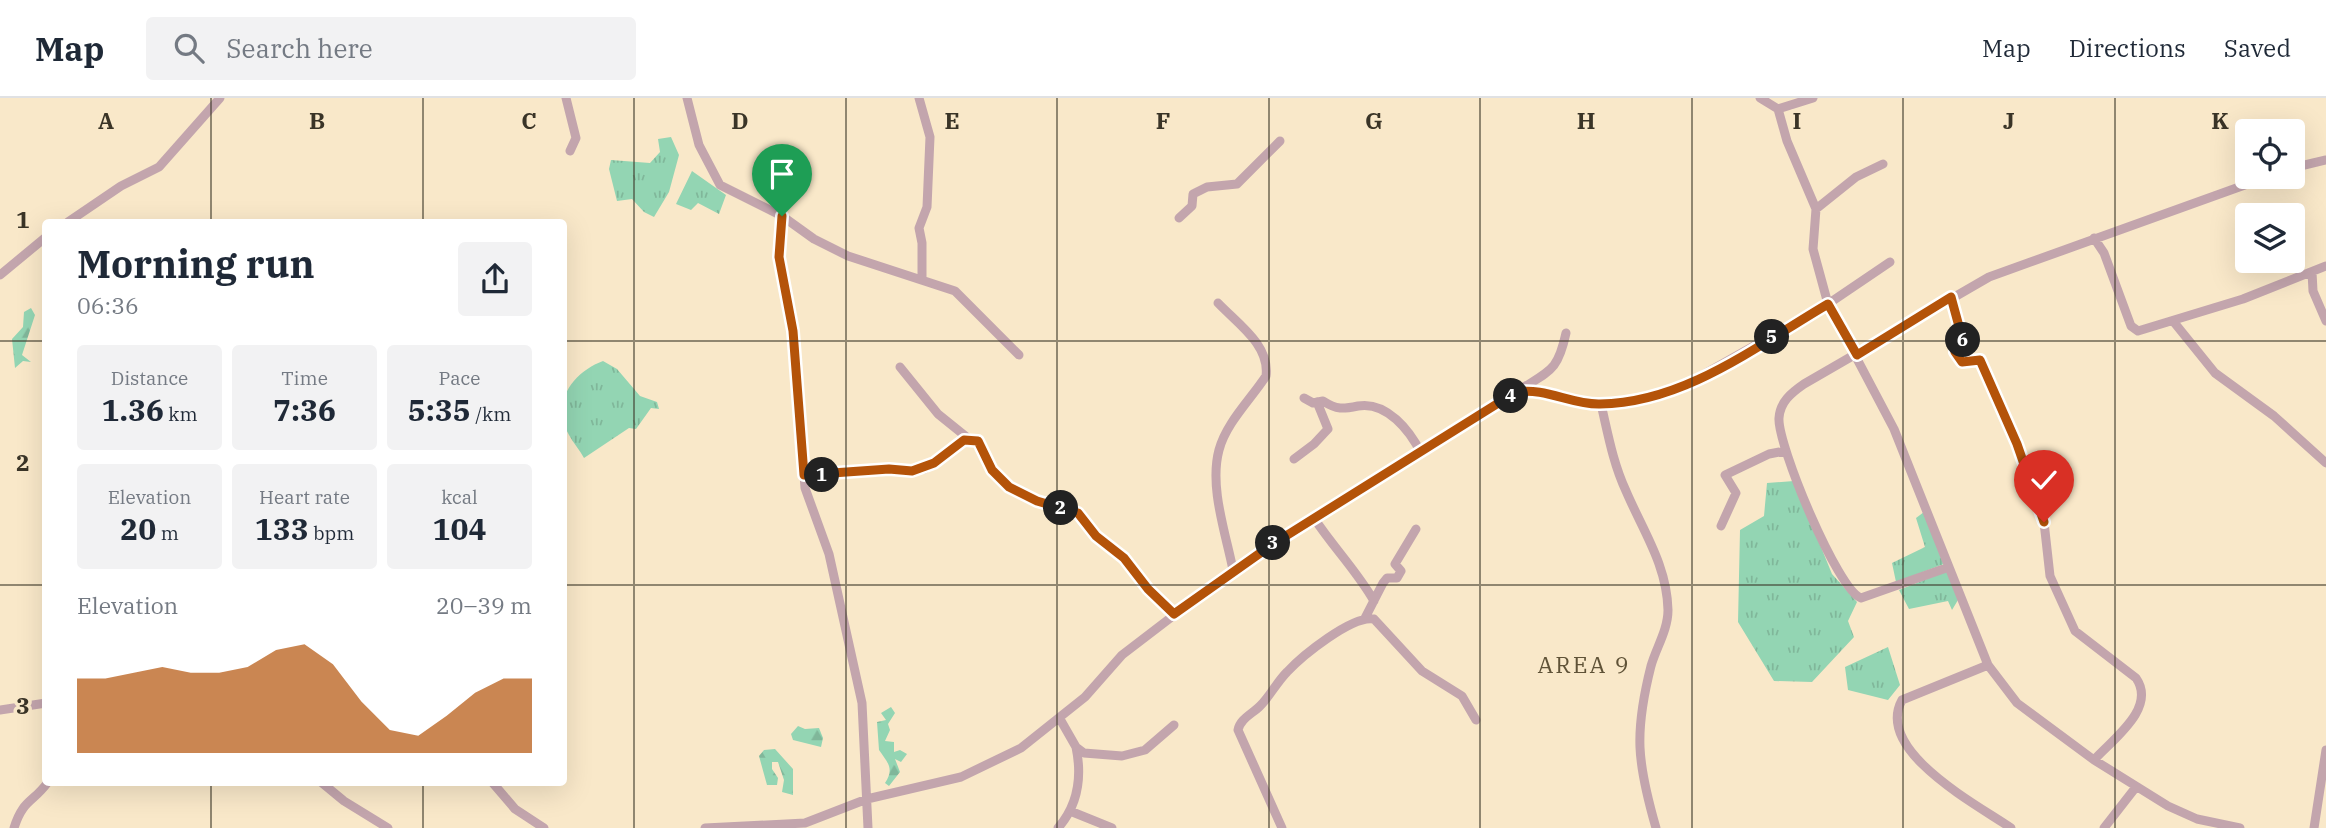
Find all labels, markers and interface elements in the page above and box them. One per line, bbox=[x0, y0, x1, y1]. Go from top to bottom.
search box bbox=[146, 17, 636, 80]
text: Map bbox=[35, 27, 104, 70]
icon: search bbox=[170, 29, 208, 67]
text: Search here bbox=[226, 31, 373, 65]
text: Map bbox=[1982, 32, 2031, 64]
text: Directions bbox=[2069, 32, 2186, 64]
text: Saved bbox=[2224, 32, 2291, 64]
text: A bbox=[98, 105, 114, 135]
text: B bbox=[309, 105, 325, 135]
text: C bbox=[521, 105, 537, 135]
text: D bbox=[731, 105, 749, 135]
text: E bbox=[944, 105, 960, 135]
text: F bbox=[1156, 105, 1170, 135]
text: G bbox=[1365, 105, 1383, 135]
text: H bbox=[1577, 105, 1595, 135]
text: I bbox=[1793, 105, 1801, 135]
text: J bbox=[2003, 105, 2015, 135]
text: K bbox=[2211, 105, 2229, 135]
map controls bbox=[2235, 119, 2305, 273]
button: locate bbox=[2235, 119, 2305, 189]
pin bbox=[752, 144, 812, 216]
icon: arrive bbox=[763, 155, 801, 193]
button: layers bbox=[2235, 203, 2305, 273]
text: 1 bbox=[16, 204, 30, 234]
text: Morning run bbox=[77, 239, 315, 288]
button: share bbox=[458, 242, 532, 316]
text: 06:36 bbox=[77, 290, 139, 320]
pin: 5 bbox=[1754, 320, 1790, 354]
pin: 6 bbox=[1946, 322, 1980, 358]
text: 5 bbox=[1766, 324, 1777, 348]
text: 6 bbox=[1957, 327, 1968, 351]
text: Distance bbox=[111, 366, 188, 390]
text: Time bbox=[281, 366, 328, 390]
text: Pace bbox=[439, 366, 480, 390]
pin: 4 bbox=[1494, 378, 1528, 414]
text: 4 bbox=[1505, 383, 1516, 407]
text: 1.36 bbox=[101, 390, 164, 429]
text: 7:36 bbox=[273, 390, 336, 429]
text: 5:35 bbox=[408, 390, 471, 429]
text: km bbox=[164, 402, 198, 426]
text: /km bbox=[471, 402, 511, 426]
text: 2 bbox=[16, 447, 30, 477]
pin bbox=[2014, 450, 2074, 522]
pin: 1 bbox=[804, 458, 840, 492]
icon: check bbox=[2025, 461, 2063, 499]
text: 1 bbox=[816, 462, 827, 486]
text: Elevation bbox=[108, 485, 191, 509]
text: Heart rate bbox=[259, 485, 350, 509]
text: kcal bbox=[441, 485, 478, 509]
pin: 2 bbox=[1044, 490, 1078, 526]
text: 2 bbox=[1055, 495, 1066, 519]
text: 20 bbox=[120, 509, 156, 548]
text: 133 bbox=[255, 509, 309, 548]
text: 104 bbox=[433, 509, 487, 548]
text: m bbox=[156, 521, 179, 545]
text: bpm bbox=[309, 521, 354, 545]
pin: 3 bbox=[1256, 526, 1290, 560]
text: 3 bbox=[1267, 530, 1278, 554]
text: Elevation bbox=[77, 590, 178, 620]
text: 20–39 m bbox=[436, 590, 532, 620]
district label: AREA 9 bbox=[1538, 649, 1630, 679]
text: 3 bbox=[16, 690, 30, 720]

